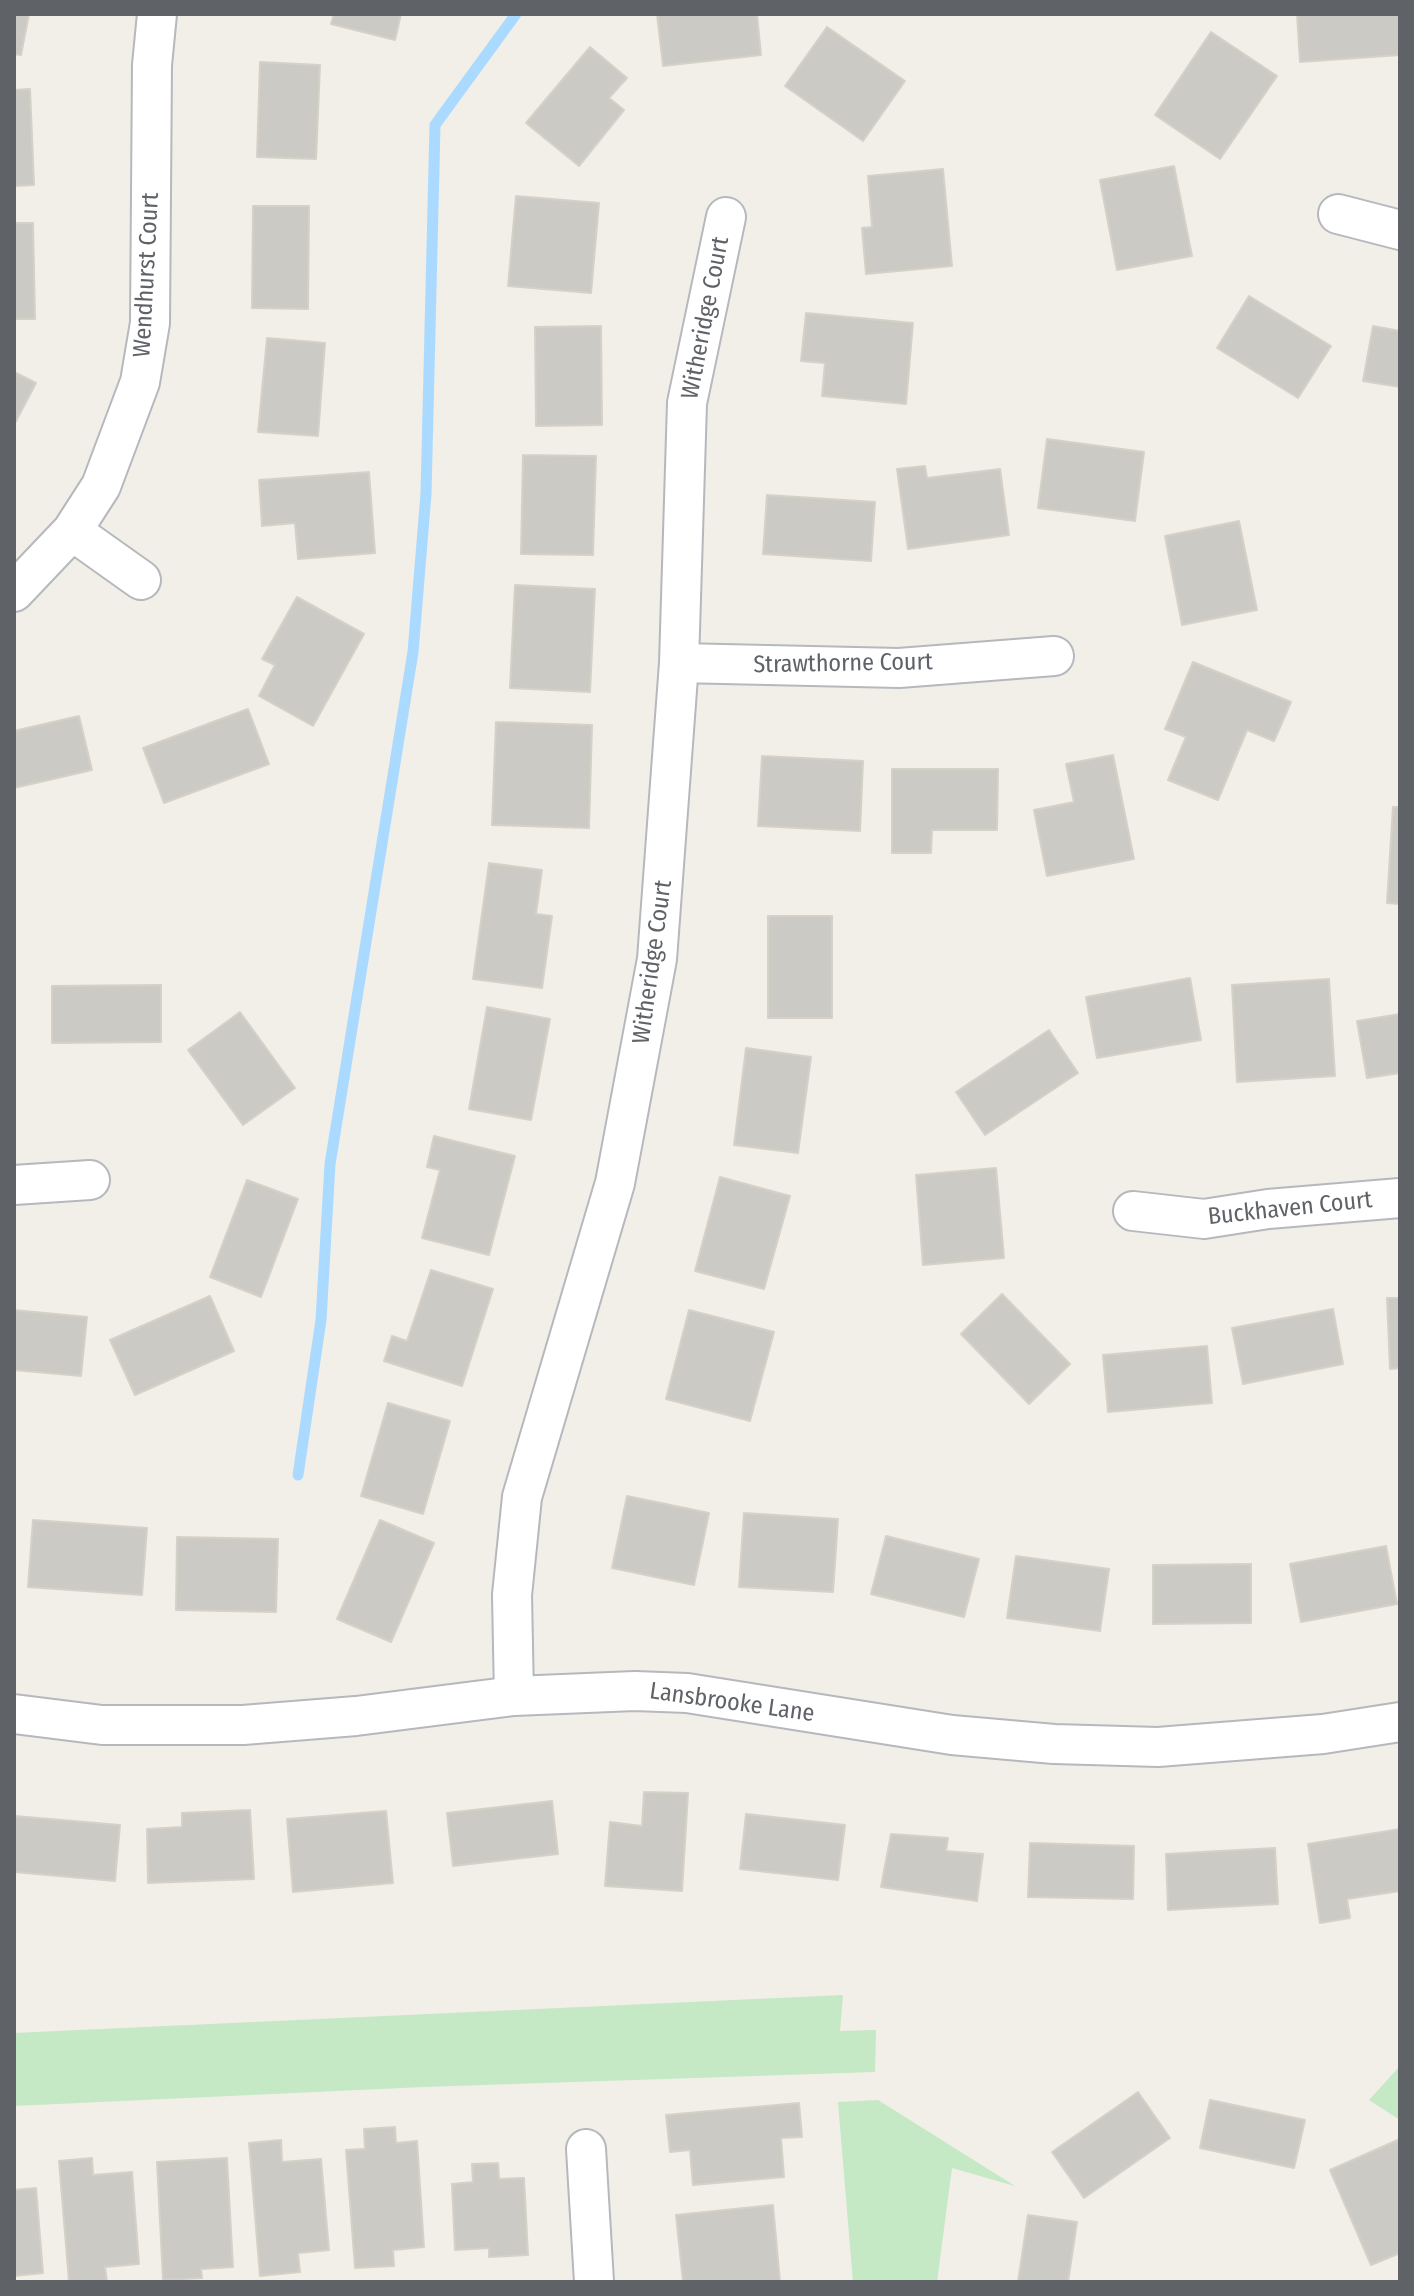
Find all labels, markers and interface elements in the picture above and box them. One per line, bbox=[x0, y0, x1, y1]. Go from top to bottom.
street label: Wendhurst Court bbox=[128, 192, 166, 358]
street label: Witheridge Court bbox=[676, 234, 736, 402]
street label: Strawthorne Court bbox=[753, 648, 933, 680]
street label: Witheridge Court bbox=[627, 878, 679, 1046]
street label: Buckhaven Court bbox=[1206, 1186, 1374, 1232]
street label: Lansbrooke Lane bbox=[648, 1677, 816, 1729]

